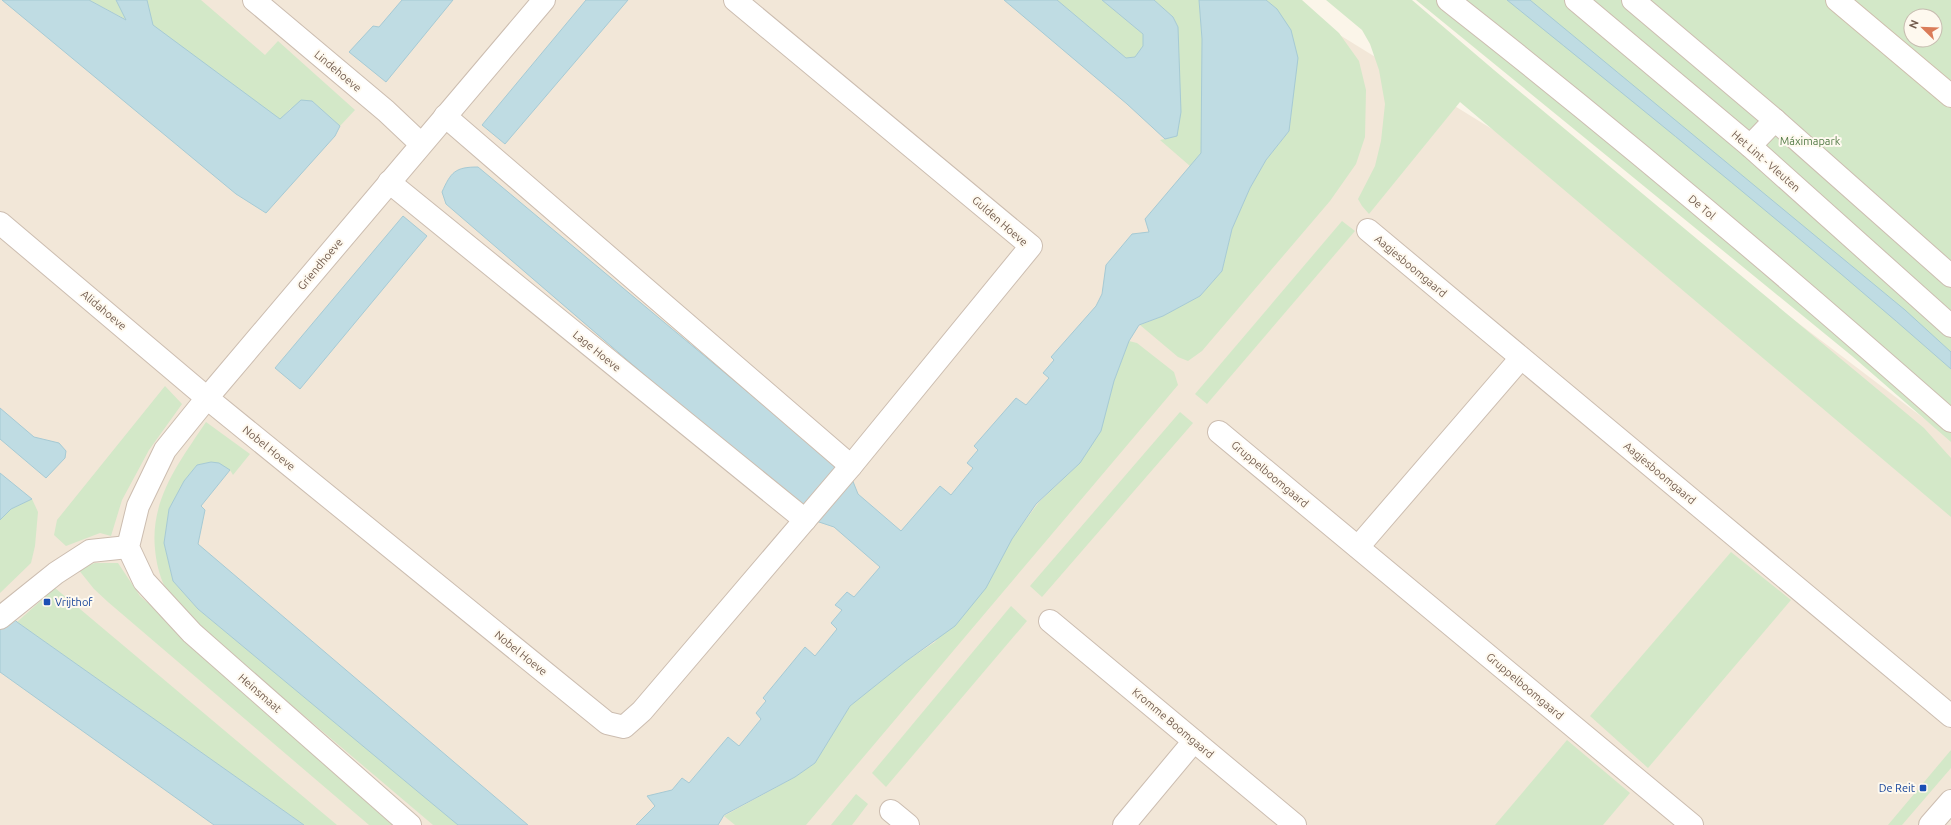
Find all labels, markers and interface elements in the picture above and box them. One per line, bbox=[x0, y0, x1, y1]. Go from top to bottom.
north arrow bbox=[1903, 8, 1943, 48]
text: N bbox=[1907, 18, 1921, 30]
street label: Lindehoeve bbox=[312, 48, 364, 94]
street label: Het Lint - Vleuten bbox=[1729, 128, 1803, 194]
park label: Máximapark bbox=[1780, 135, 1841, 147]
street label: De Tol bbox=[1686, 192, 1718, 222]
street label: Gulden Hoeve bbox=[970, 194, 1030, 248]
street label: Aagjesboomgaard bbox=[1373, 233, 1449, 299]
street label: Griendhoeve bbox=[295, 236, 345, 292]
street label: Alidahoeve bbox=[79, 288, 129, 332]
street label: Lage Hoeve bbox=[571, 328, 623, 374]
street label: Nobel Hoeve bbox=[240, 423, 298, 473]
street label: Gruppelboomgaard bbox=[1229, 438, 1311, 510]
street label: Aagjesboomgaard bbox=[1622, 440, 1698, 506]
place label: Vrijthof bbox=[55, 596, 93, 608]
marker: Vrijthof bbox=[42, 597, 52, 607]
street label: Nobel Hoeve bbox=[492, 628, 550, 678]
street label: Gruppelboomgaard bbox=[1484, 650, 1566, 722]
street label: Heinsmaat bbox=[236, 671, 284, 715]
street label: Kromme Boomgaard bbox=[1130, 685, 1216, 761]
place label: De Reit bbox=[1879, 782, 1916, 794]
marker: De Reit bbox=[1918, 783, 1928, 793]

